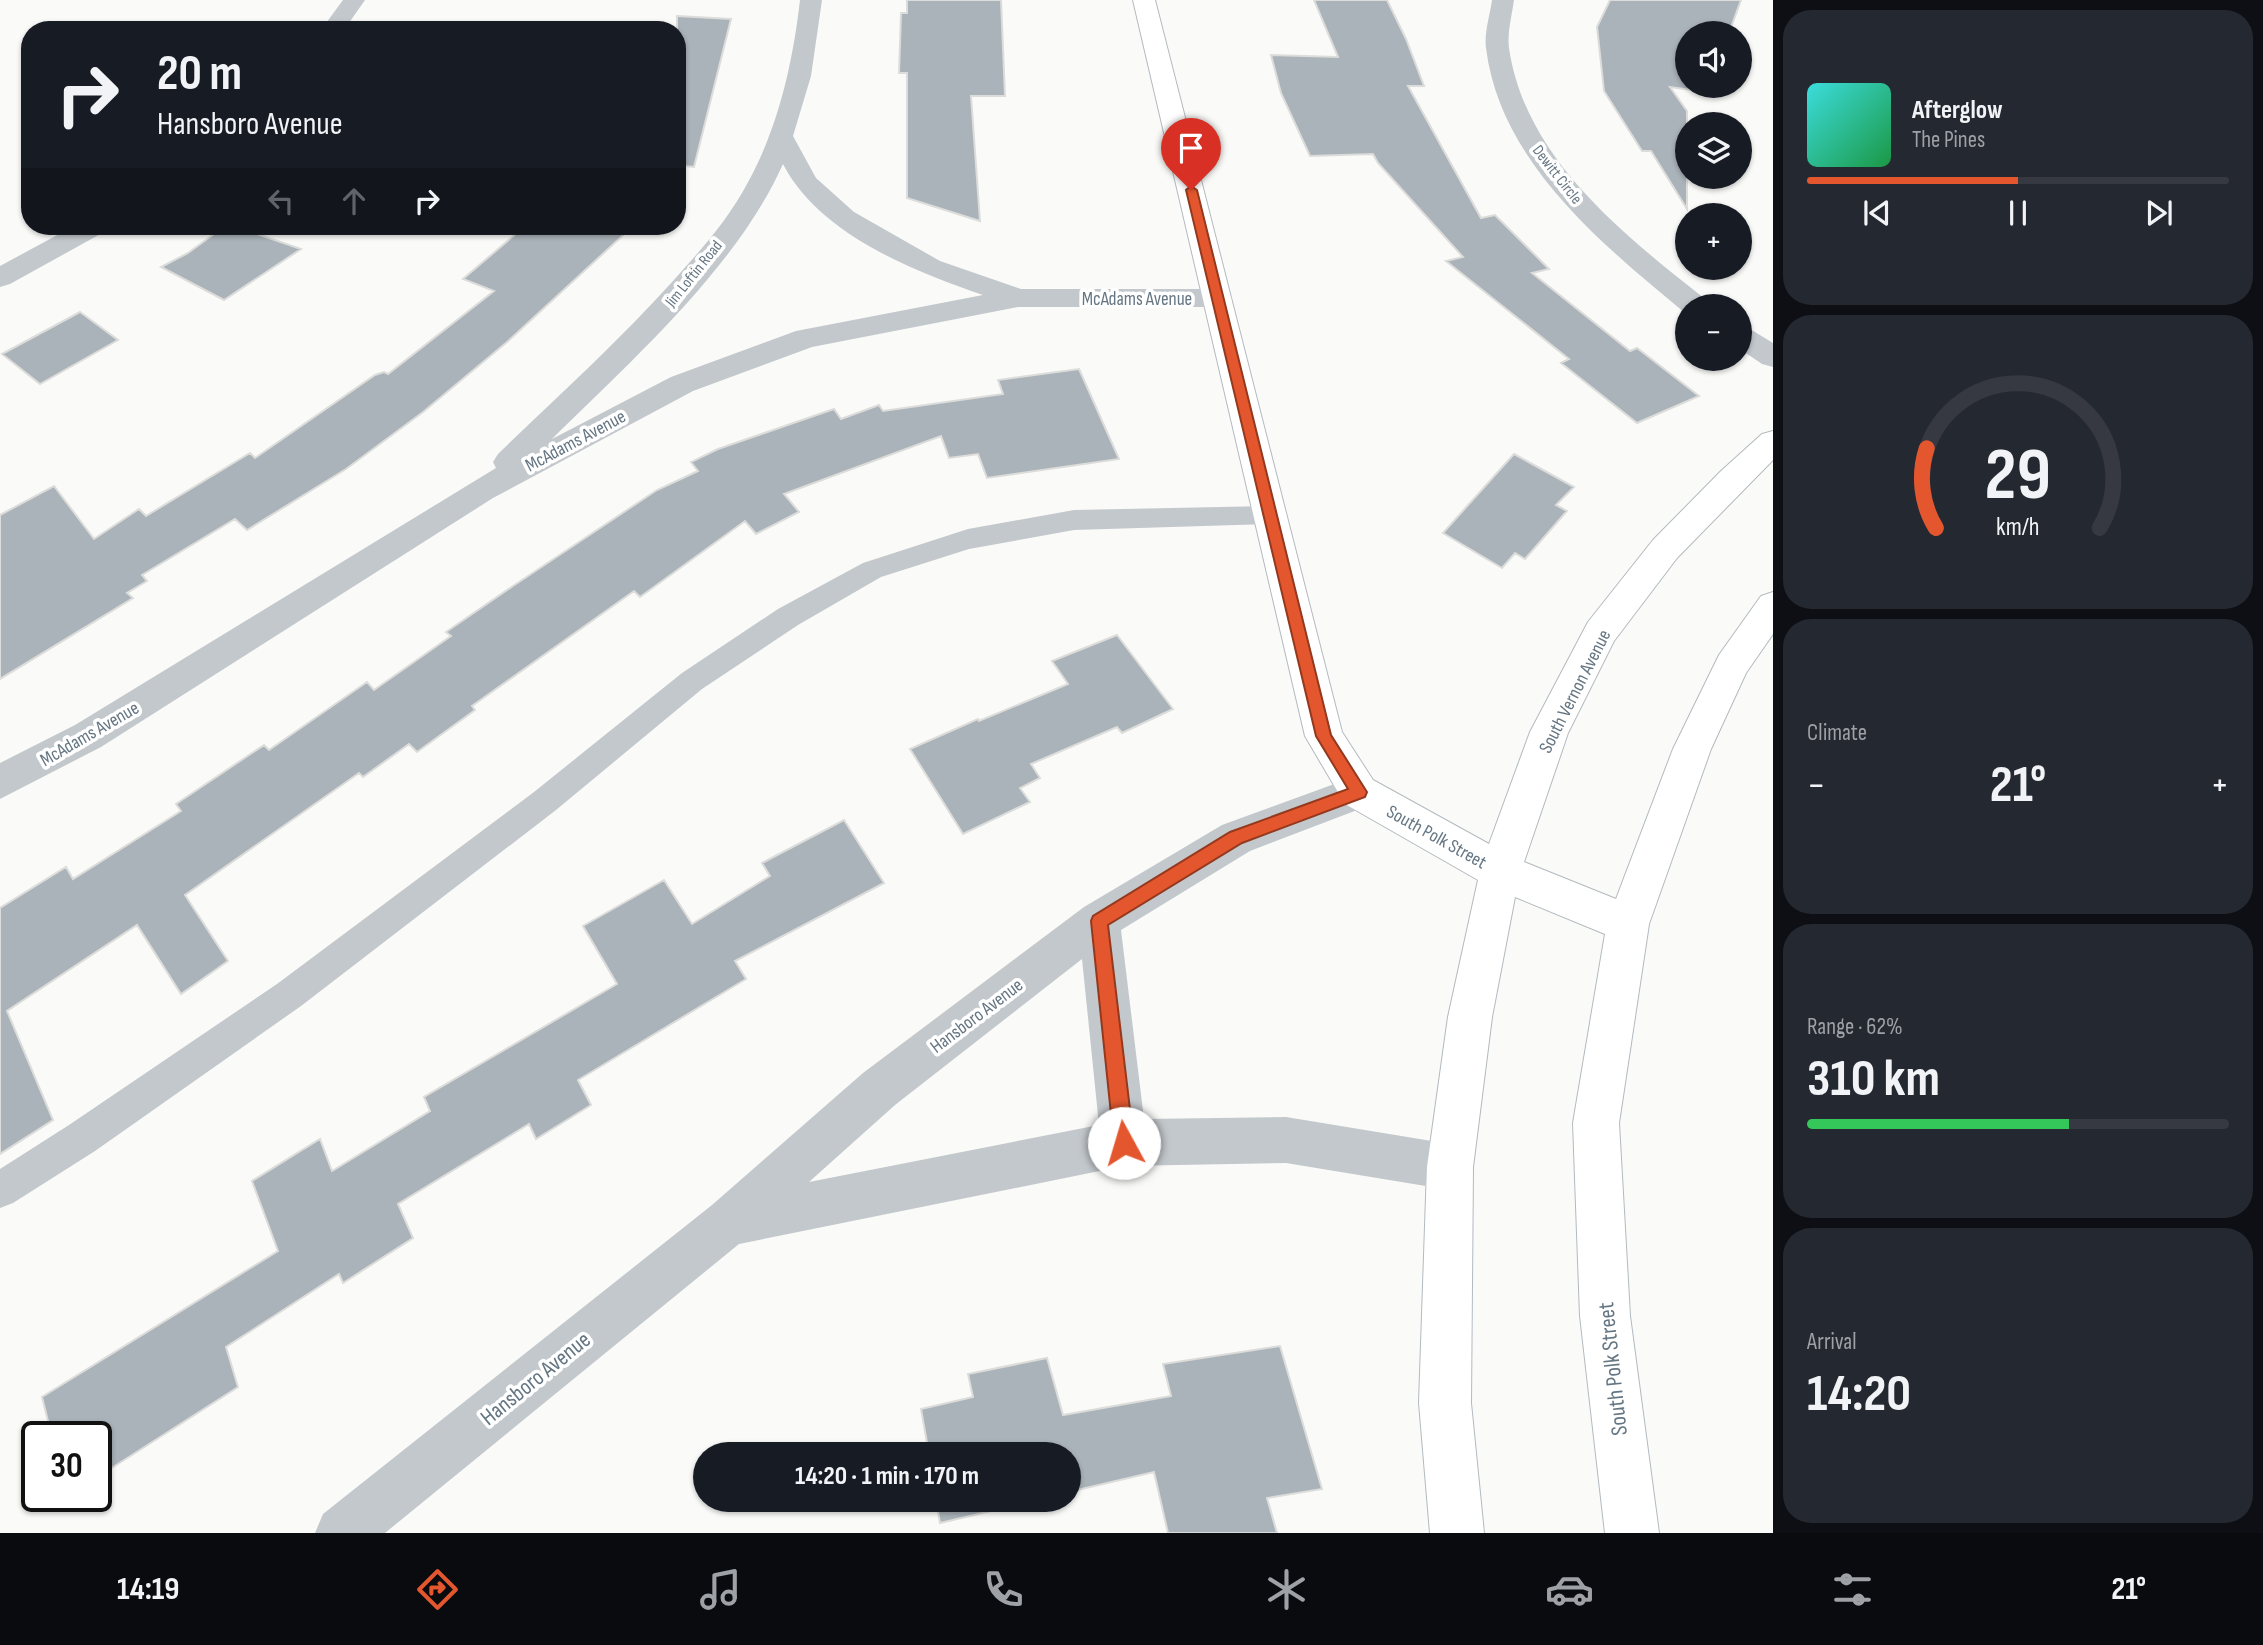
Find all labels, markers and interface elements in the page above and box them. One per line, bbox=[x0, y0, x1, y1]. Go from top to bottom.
map controls bbox=[1675, 21, 1752, 371]
button: sound bbox=[1675, 21, 1752, 98]
text: 20 m bbox=[157, 45, 242, 104]
icon: right bbox=[42, 49, 133, 140]
text: Afterglow bbox=[1912, 95, 2003, 126]
text: Hansboro Avenue bbox=[157, 105, 343, 144]
button: layers bbox=[1675, 112, 1752, 189]
pin bbox=[1161, 118, 1221, 190]
text: The Pines bbox=[1912, 126, 1985, 154]
icon: arrive bbox=[1172, 129, 1210, 167]
street label: Dewitt Circle bbox=[1528, 142, 1586, 208]
icon: left bbox=[262, 182, 300, 220]
icon: ahead bbox=[335, 182, 373, 220]
icon: right bbox=[408, 182, 446, 220]
icon: previous bbox=[1858, 194, 1896, 232]
icon: pause bbox=[1999, 194, 2037, 232]
icon: next bbox=[2140, 194, 2178, 232]
button: + bbox=[1675, 203, 1752, 280]
street label: Jim Loftin Road bbox=[661, 237, 727, 312]
street label: McAdams Avenue bbox=[1082, 288, 1192, 311]
button: − bbox=[1675, 294, 1752, 371]
street label: McAdams Avenue bbox=[522, 405, 630, 477]
text: 29 bbox=[1985, 432, 2051, 520]
text: km/h bbox=[1996, 512, 2040, 543]
street label: South Vernon Avenue bbox=[1534, 626, 1616, 757]
street label: McAdams Avenue bbox=[36, 697, 143, 772]
text: Climate bbox=[1807, 719, 1867, 747]
text: 21° bbox=[1990, 754, 2046, 817]
text: − bbox=[1807, 763, 1826, 808]
text: + bbox=[2210, 763, 2229, 808]
street label: South Polk Street bbox=[1382, 800, 1490, 874]
street label: Hansboro Avenue bbox=[926, 974, 1028, 1059]
text: Range · 62% bbox=[1807, 1013, 1903, 1041]
text: 310 km bbox=[1807, 1048, 1940, 1111]
position arrow bbox=[1087, 1106, 1161, 1180]
street label: South Polk Street bbox=[1592, 1301, 1634, 1437]
street label: Hansboro Avenue bbox=[475, 1326, 596, 1432]
text: Arrival bbox=[1807, 1328, 1856, 1356]
text: 14:20 bbox=[1807, 1363, 1911, 1426]
speed limit sign: 30 bbox=[21, 1421, 112, 1512]
text: 14:20 · 1 min · 170 m bbox=[795, 1461, 979, 1492]
icon: directions bbox=[413, 1565, 462, 1614]
icon: music bbox=[696, 1565, 745, 1614]
icon: phone bbox=[979, 1565, 1028, 1614]
icon: climate bbox=[1262, 1565, 1311, 1614]
icon: car bbox=[1545, 1565, 1594, 1614]
icon: filters bbox=[1828, 1565, 1877, 1614]
text: 14:19 bbox=[117, 1570, 180, 1609]
text: 21° bbox=[2111, 1570, 2146, 1609]

